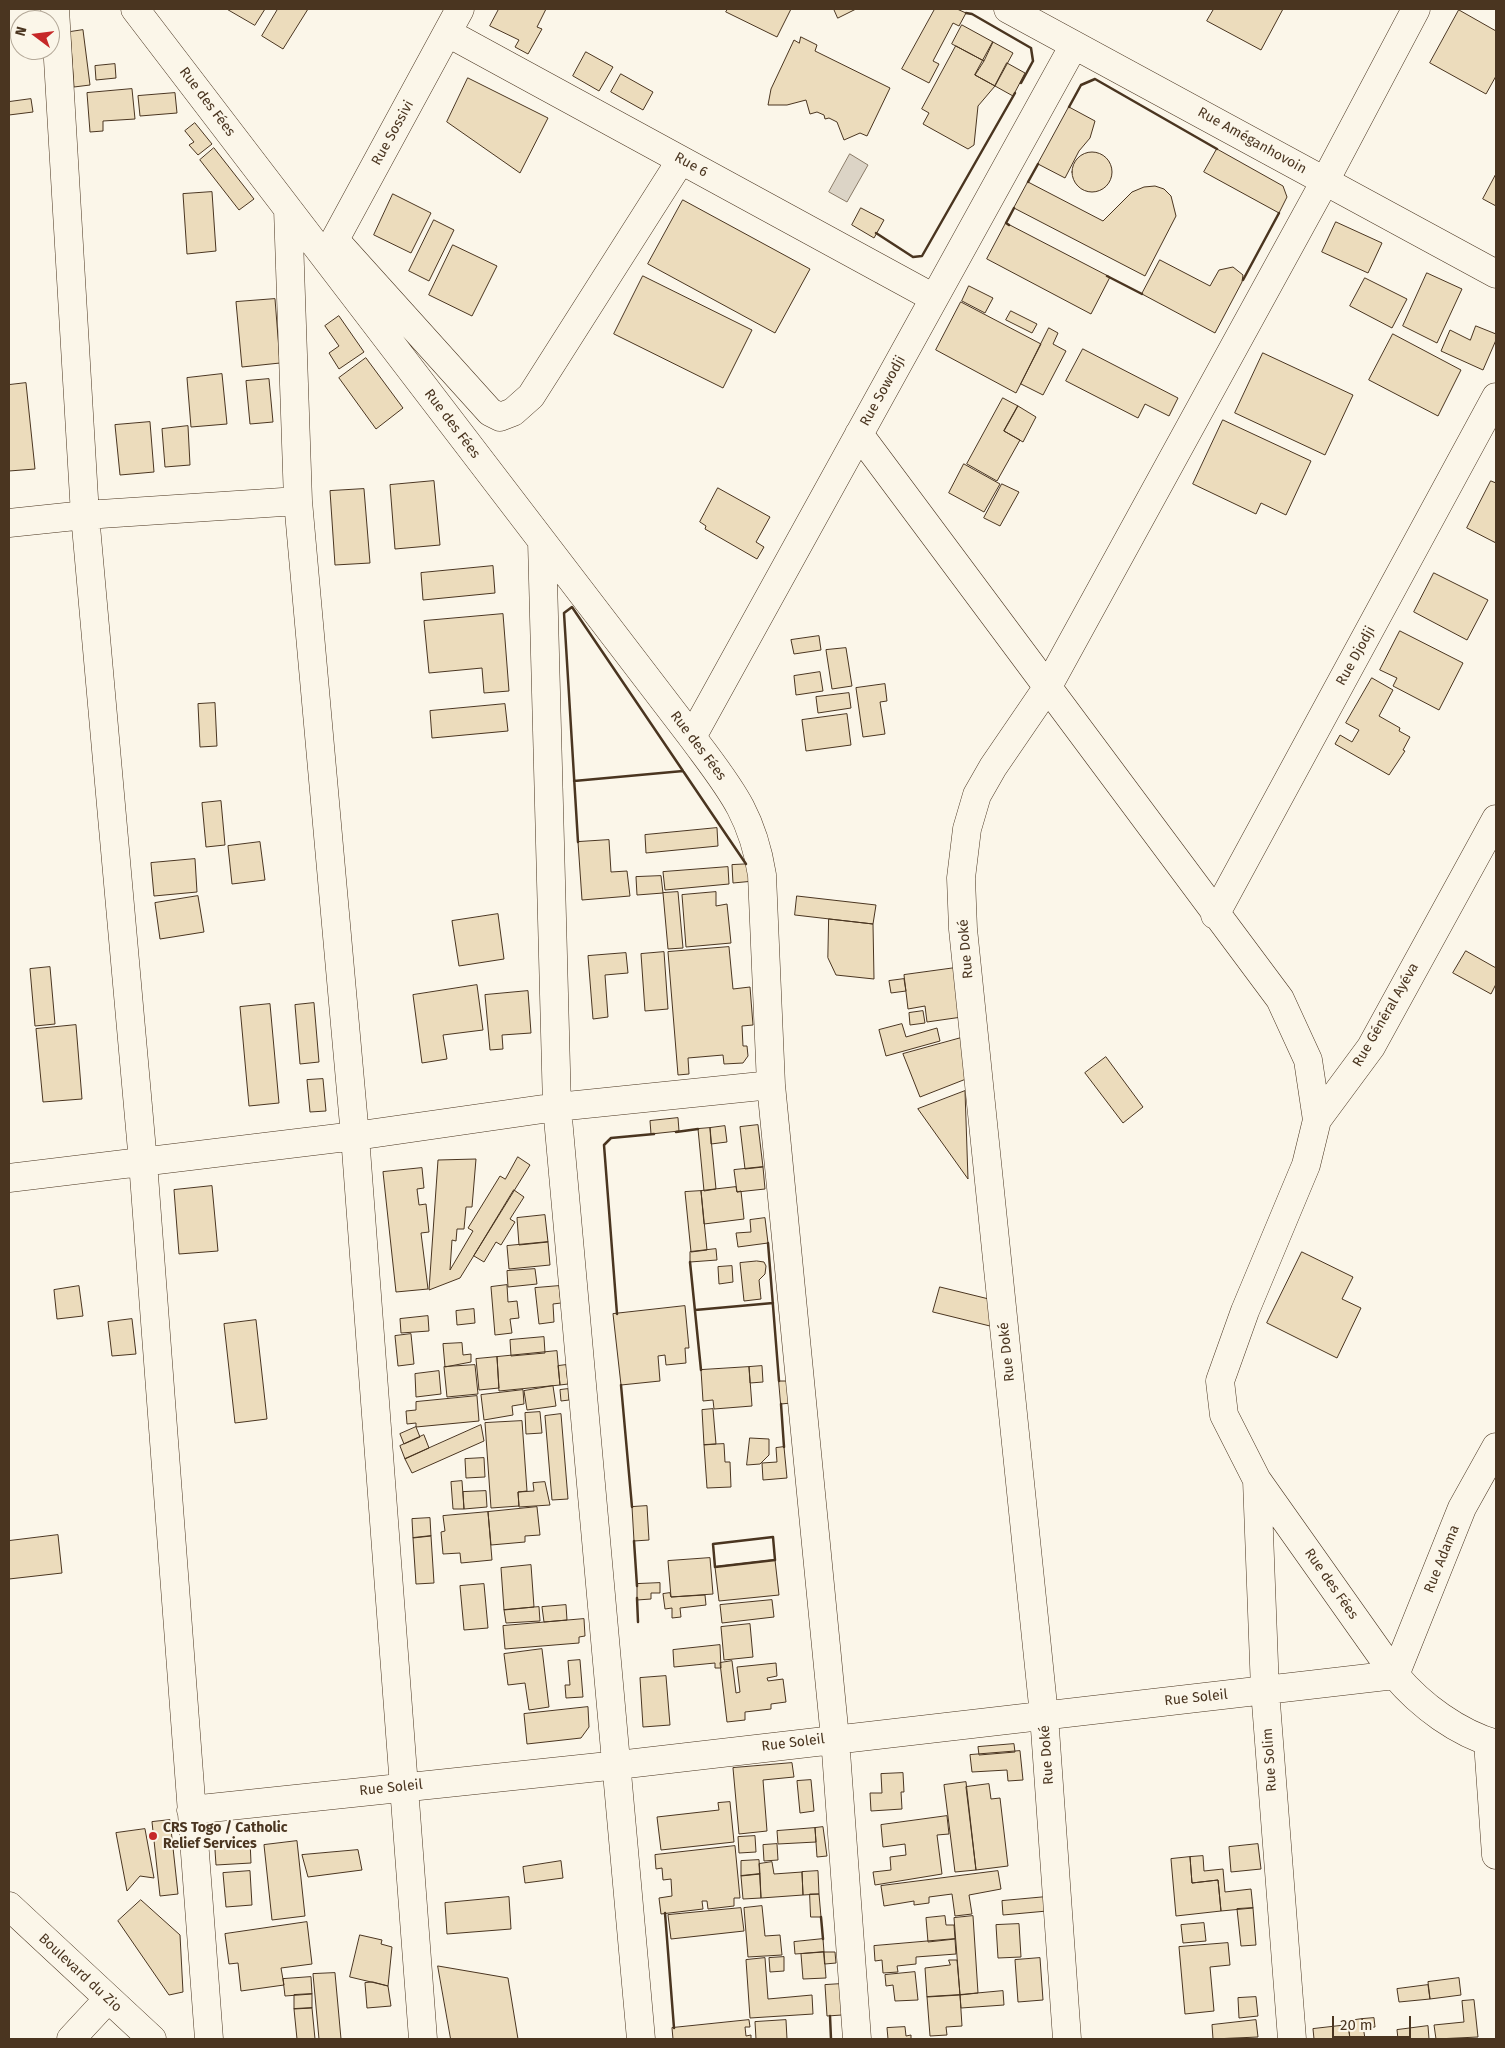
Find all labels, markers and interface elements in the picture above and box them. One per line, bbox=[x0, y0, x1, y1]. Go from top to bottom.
north arrow bbox=[10, 10, 60, 60]
text: N bbox=[12, 25, 30, 38]
street label: Rue des Fées bbox=[175, 64, 239, 140]
street label: Rue Sossivi bbox=[368, 98, 418, 168]
street label: Rue Améganhovoin bbox=[1195, 104, 1309, 178]
street label: Rue 6 bbox=[671, 149, 711, 181]
street label: Rue Sowodji bbox=[857, 353, 909, 429]
street label: Rue des Fées bbox=[420, 386, 484, 462]
street label: Rue Djodji bbox=[1333, 623, 1379, 689]
street label: Rue des Fées bbox=[666, 708, 730, 784]
street label: Rue Doké bbox=[955, 918, 977, 980]
street label: Rue Général Ayéva bbox=[1349, 960, 1423, 1070]
street label: Rue Doké bbox=[996, 1321, 1018, 1383]
street label: Rue Adama bbox=[1421, 1523, 1463, 1595]
street label: Rue des Fées bbox=[1300, 1545, 1362, 1623]
street label: Rue Soleil bbox=[1164, 1686, 1228, 1710]
street label: Rue Doké bbox=[1037, 1725, 1057, 1785]
street label: Rue Solim bbox=[1259, 1728, 1281, 1792]
street label: Rue Soleil bbox=[760, 1731, 826, 1755]
street label: Rue Soleil bbox=[359, 1776, 423, 1800]
place label: CRS Togo / Catholic Relief Services bbox=[163, 1820, 287, 1852]
marker: CRS Togo / Catholic Relief Services bbox=[147, 1830, 159, 1842]
street label: Boulevard du Zio bbox=[35, 1930, 125, 2016]
scale bar bbox=[1335, 2006, 1414, 2038]
text: 20 m bbox=[1340, 2016, 1373, 2034]

